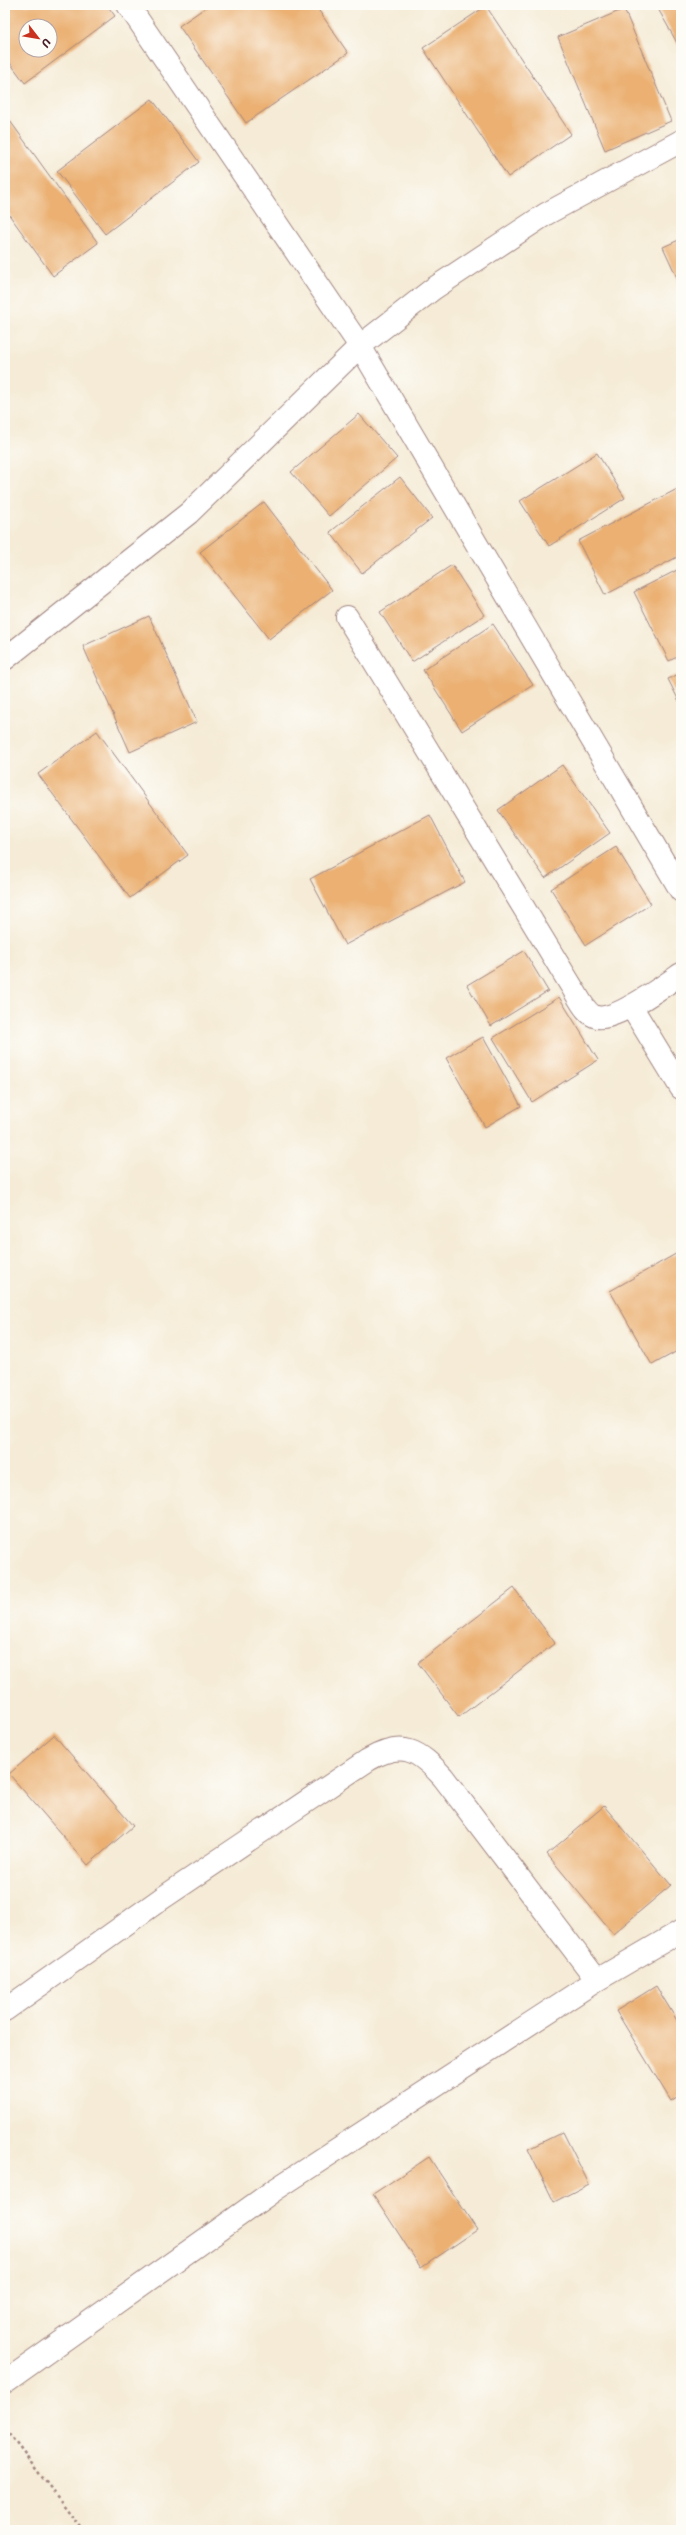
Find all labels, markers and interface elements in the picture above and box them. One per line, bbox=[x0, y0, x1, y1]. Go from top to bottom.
north arrow bbox=[18, 18, 58, 58]
text: U bbox=[36, 35, 56, 52]

